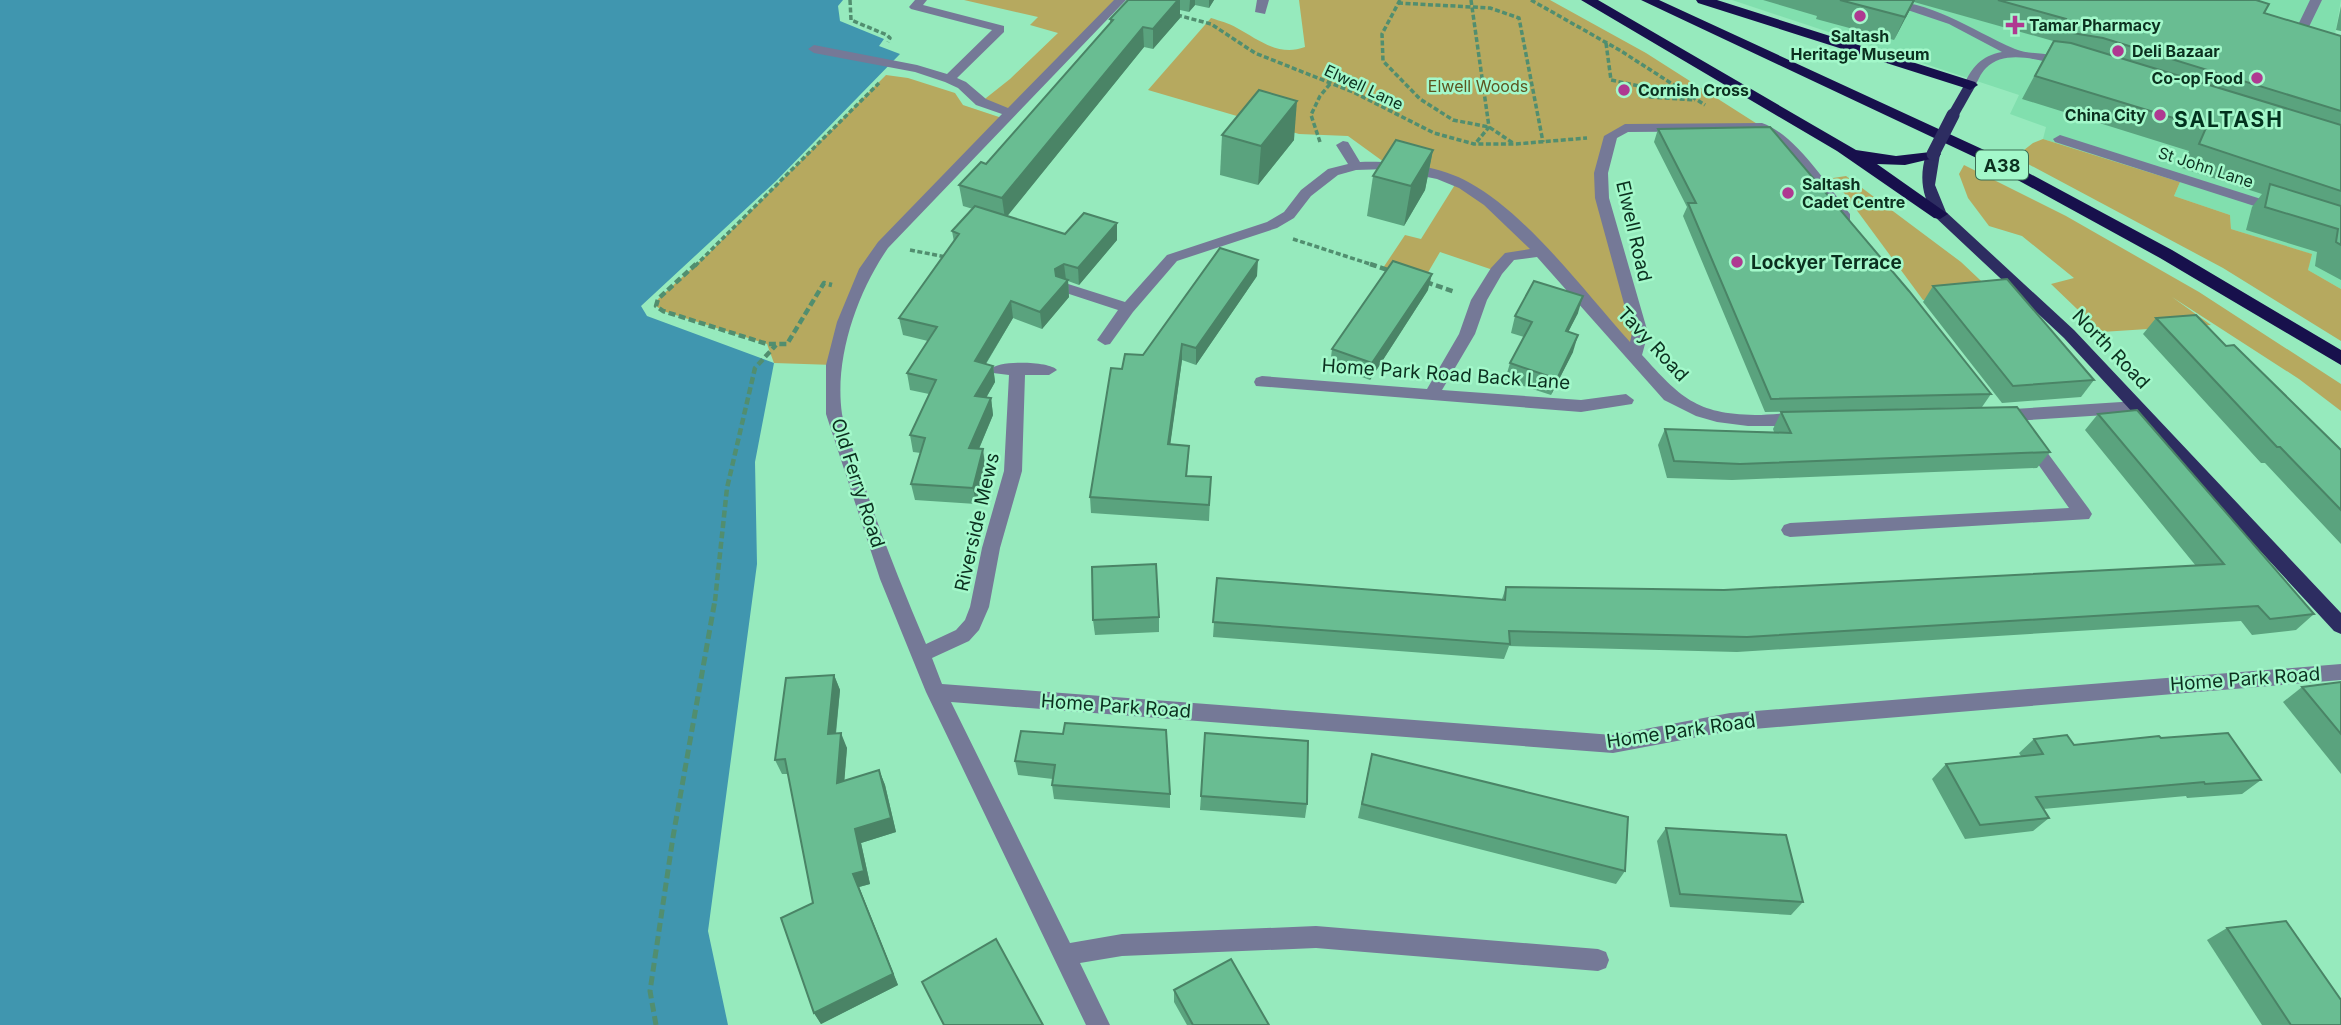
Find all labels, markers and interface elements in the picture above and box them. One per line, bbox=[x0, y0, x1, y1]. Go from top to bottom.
marker: Saltash Heritage Museum bbox=[1852, 8, 1868, 24]
place label: Tamar Pharmacy bbox=[2029, 15, 2161, 35]
marker: Tamar Pharmacy bbox=[2007, 17, 2023, 33]
place label: Saltash Heritage Museum bbox=[1790, 26, 1930, 64]
place label: Deli Bazaar bbox=[2132, 41, 2220, 61]
marker: Deli Bazaar bbox=[2110, 43, 2126, 59]
street label: Elwell Lane bbox=[1321, 60, 1407, 114]
place label: Co-op Food bbox=[2152, 68, 2243, 88]
marker: Co-op Food bbox=[2249, 70, 2265, 86]
park label: Elwell Woods bbox=[1428, 76, 1528, 96]
place label: Cornish Cross bbox=[1638, 80, 1749, 100]
marker: Cornish Cross bbox=[1616, 82, 1632, 98]
place label: China City bbox=[2065, 105, 2146, 125]
marker: China City bbox=[2152, 107, 2168, 123]
district label: SALTASH bbox=[2174, 107, 2284, 132]
street label: St John Lane bbox=[2156, 142, 2256, 192]
road number: A38 bbox=[1976, 150, 2028, 180]
place label: Saltash Cadet Centre bbox=[1802, 174, 1905, 212]
street label: Elwell Road bbox=[1611, 178, 1657, 284]
marker: Saltash Cadet Centre bbox=[1780, 185, 1796, 201]
place label: Lockyer Terrace bbox=[1751, 251, 1902, 274]
marker: Lockyer Terrace bbox=[1729, 254, 1745, 270]
street label: Tavy Road bbox=[1613, 302, 1693, 386]
street label: North Road bbox=[2067, 304, 2155, 394]
street label: Home Park Road Back Lane bbox=[1321, 354, 1571, 394]
street label: Old Ferry Road bbox=[826, 416, 890, 550]
street label: Riverside Mews bbox=[950, 450, 1004, 594]
street label: Home Park Road bbox=[2169, 662, 2321, 696]
street label: Home Park Road bbox=[1040, 689, 1192, 723]
street label: Home Park Road bbox=[1605, 709, 1757, 753]

